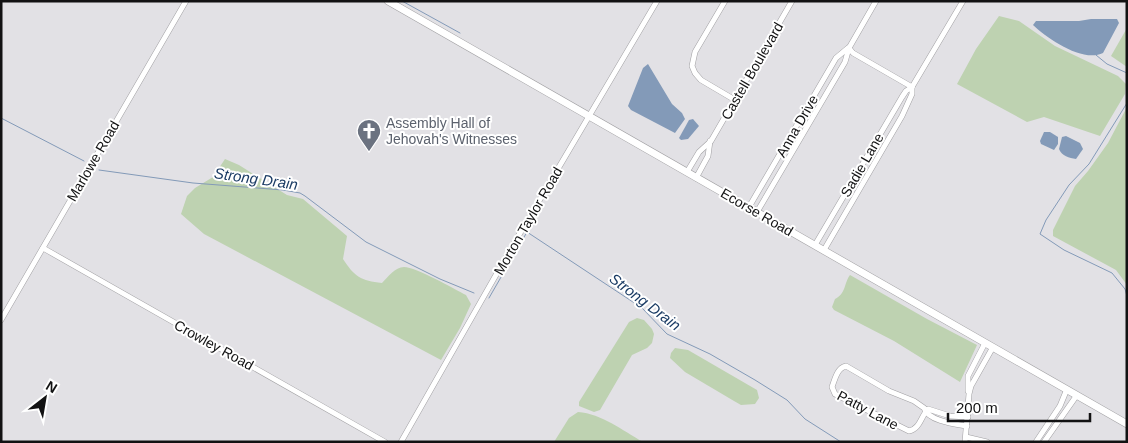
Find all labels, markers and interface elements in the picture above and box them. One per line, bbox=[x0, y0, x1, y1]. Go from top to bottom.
street label: Castell Boulevard bbox=[718, 19, 786, 123]
street label: Anna Drive bbox=[773, 92, 821, 160]
place label: Assembly Hall of Jehovah's Witnesses bbox=[386, 115, 517, 147]
street label: Marlowe Road bbox=[64, 118, 122, 204]
church icon: Assembly Hall of Jehovah's Witnesses bbox=[356, 118, 382, 152]
street label: Sadie Lane bbox=[837, 130, 887, 200]
water label: Strong Drain bbox=[213, 164, 299, 193]
street label: Morton Taylor Road bbox=[491, 164, 565, 278]
street label: Ecorse Road bbox=[718, 185, 796, 239]
water label: Strong Drain bbox=[607, 269, 684, 334]
street label: Crowley Road bbox=[172, 317, 256, 373]
north arrow bbox=[20, 373, 70, 423]
text: N bbox=[43, 377, 60, 396]
street label: Patty Lane bbox=[835, 387, 901, 433]
scale bar bbox=[948, 390, 1090, 422]
text: 200 m bbox=[956, 399, 998, 416]

